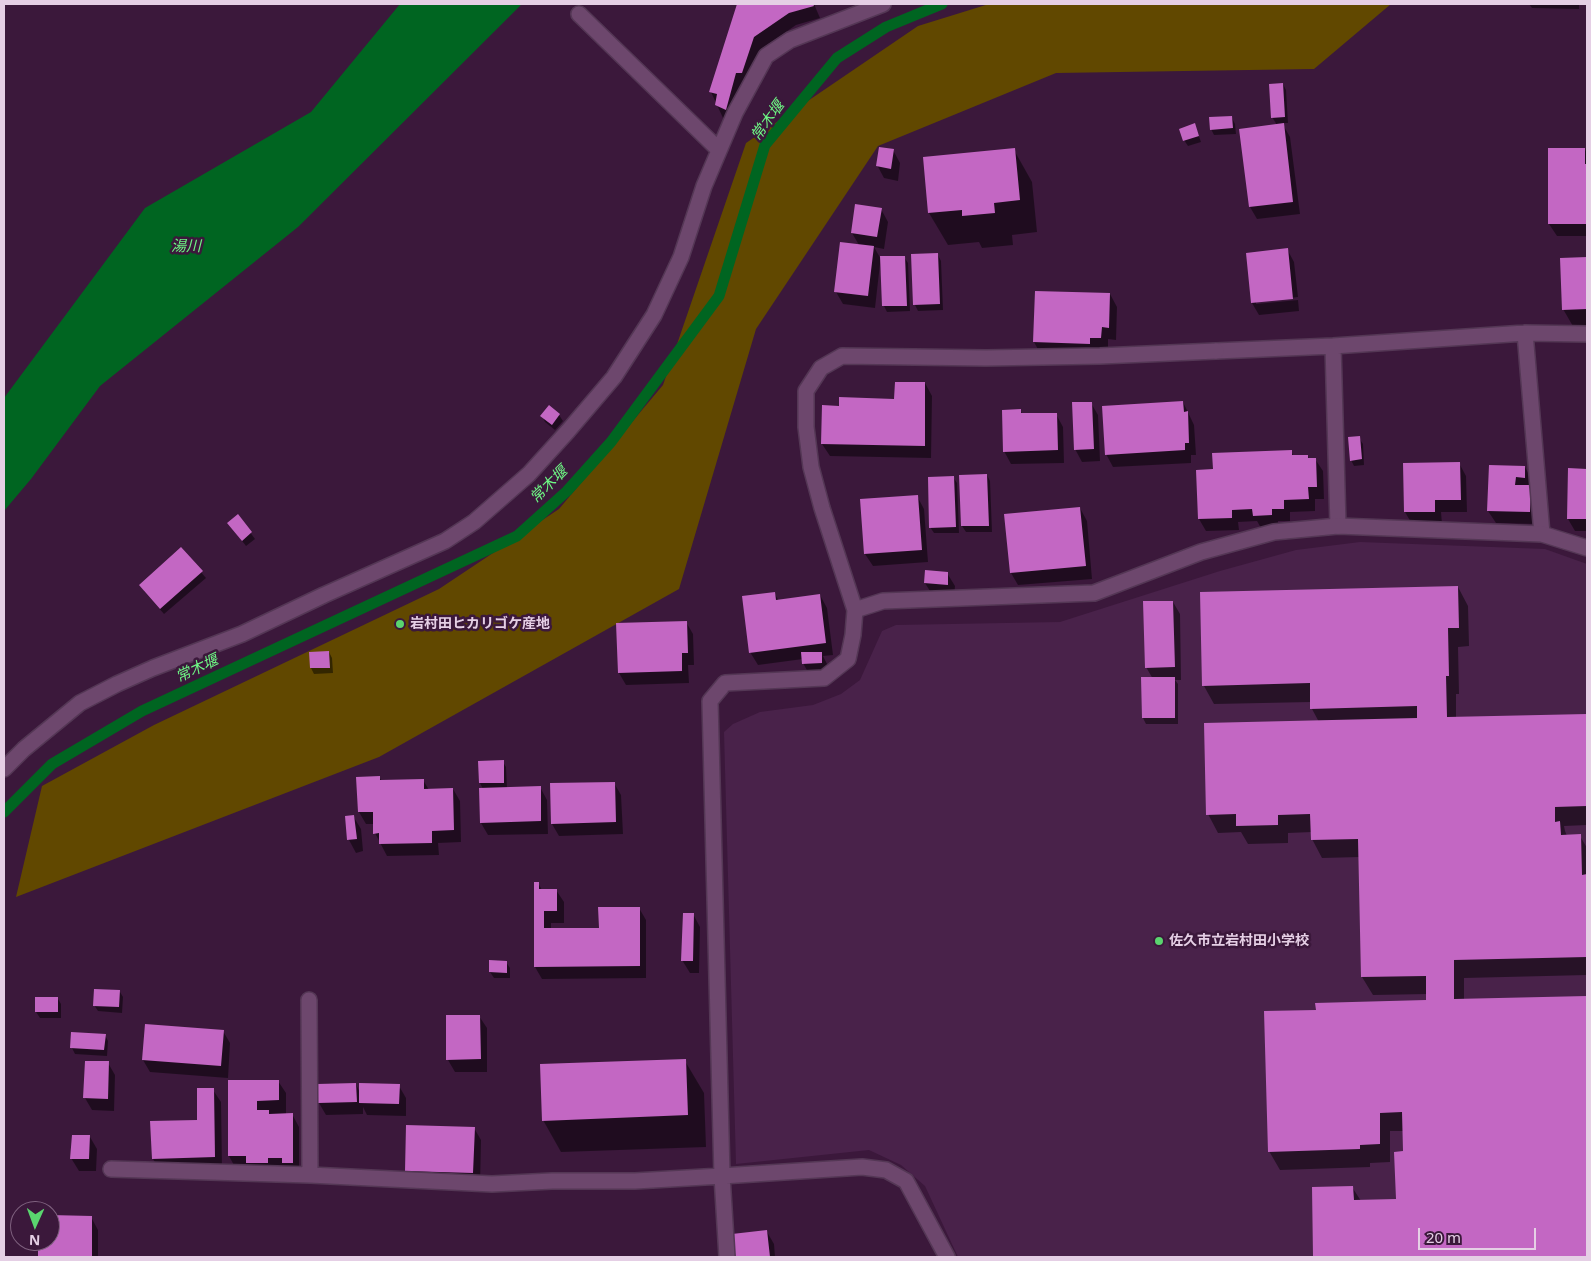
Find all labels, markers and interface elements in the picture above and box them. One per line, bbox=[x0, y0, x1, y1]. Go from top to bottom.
water label: 常木堰 bbox=[747, 98, 789, 144]
water label: 湯川 bbox=[171, 238, 201, 256]
water label: 常木堰 bbox=[527, 463, 571, 507]
place label: 岩村田ヒカリゴケ産地 bbox=[410, 616, 550, 632]
marker: 岩村田ヒカリゴケ産地 bbox=[394, 618, 406, 630]
water label: 常木堰 bbox=[173, 651, 221, 687]
place label: 佐久市立岩村田小学校 bbox=[1169, 933, 1309, 949]
marker: 佐久市立岩村田小学校 bbox=[1153, 935, 1165, 947]
north arrow bbox=[10, 1201, 60, 1251]
scale bar bbox=[1421, 1218, 1538, 1250]
text: 20 m bbox=[1426, 1227, 1461, 1247]
text: N bbox=[28, 1231, 41, 1250]

